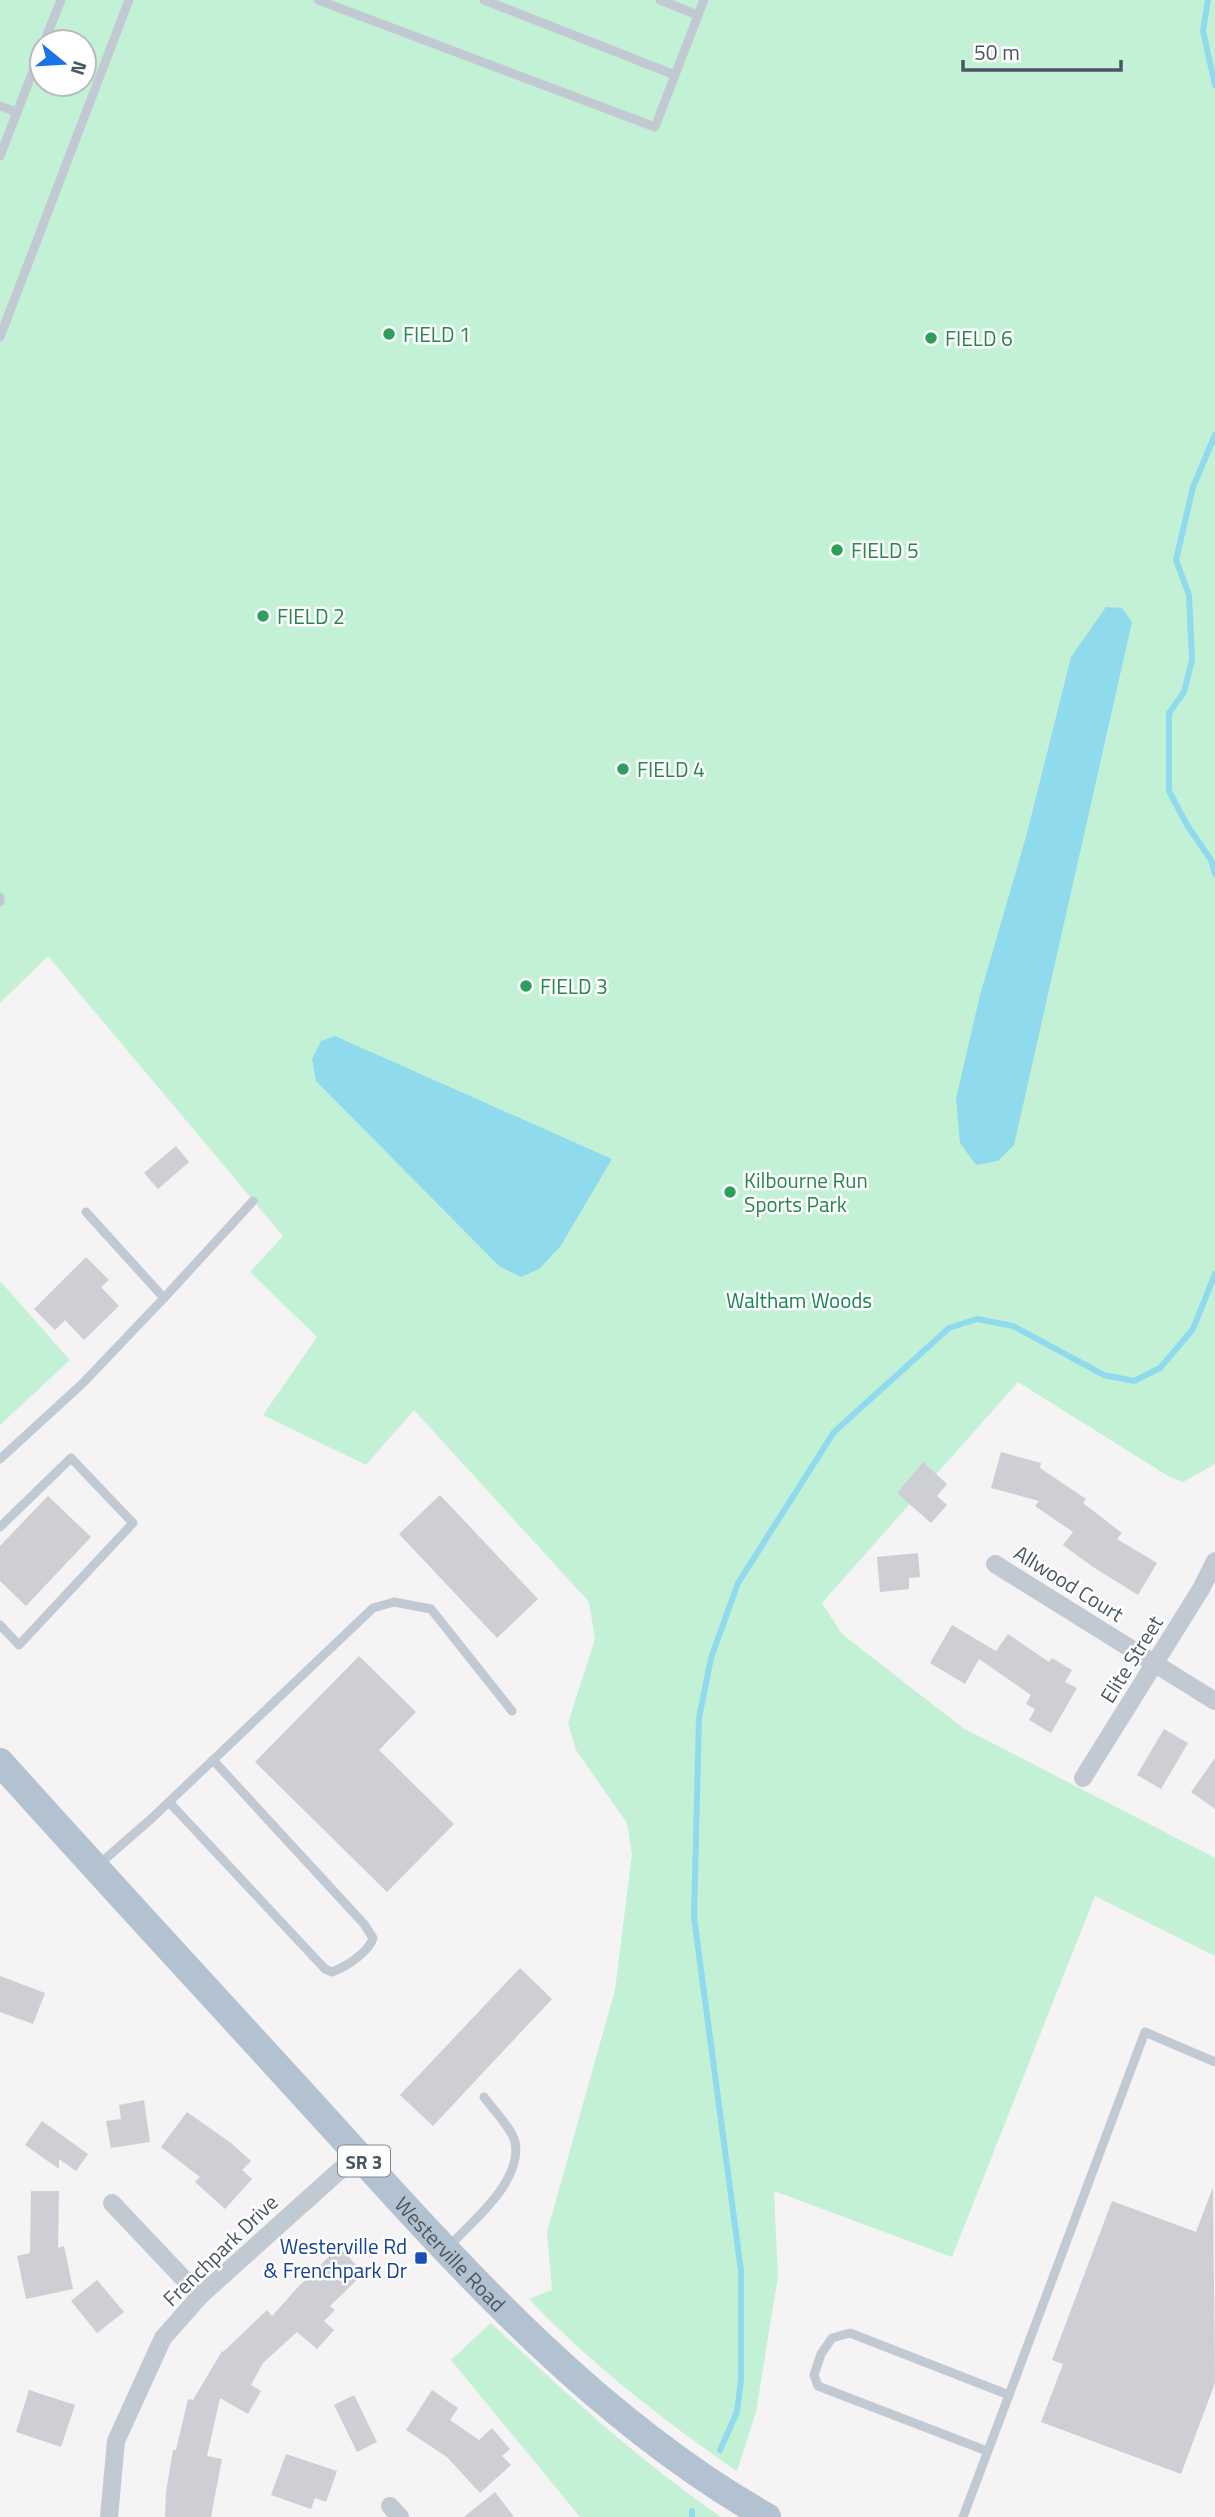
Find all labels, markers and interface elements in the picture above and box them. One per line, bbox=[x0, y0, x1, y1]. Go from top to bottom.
north arrow bbox=[28, 28, 98, 98]
scale bar bbox=[963, 28, 1120, 72]
text: 50 m bbox=[974, 36, 1020, 68]
text: N bbox=[64, 58, 95, 79]
place label: FIELD 1 bbox=[403, 318, 471, 350]
place label: FIELD 6 bbox=[945, 322, 1013, 354]
marker: FIELD 1 bbox=[381, 326, 397, 342]
marker: FIELD 6 bbox=[923, 330, 939, 346]
place label: FIELD 5 bbox=[851, 534, 919, 566]
marker: FIELD 5 bbox=[829, 542, 845, 558]
place label: FIELD 2 bbox=[277, 600, 345, 632]
marker: FIELD 2 bbox=[255, 608, 271, 624]
place label: FIELD 4 bbox=[637, 753, 705, 785]
marker: FIELD 4 bbox=[615, 761, 631, 777]
place label: FIELD 3 bbox=[540, 970, 608, 1002]
marker: FIELD 3 bbox=[518, 978, 534, 994]
place label: Kilbourne Run Sports Park bbox=[744, 1164, 868, 1220]
marker: Kilbourne Run Sports Park bbox=[722, 1184, 738, 1200]
park label: Waltham Woods bbox=[726, 1284, 872, 1316]
street label: Allwood Court bbox=[1008, 1537, 1131, 1630]
street label: Elite Street bbox=[1092, 1609, 1171, 1709]
road number: SR 3 bbox=[338, 2146, 390, 2176]
street label: Frenchpark Drive bbox=[155, 2187, 285, 2313]
street label: Westerville Road bbox=[387, 2189, 513, 2319]
place label: Westerville Rd & Frenchpark Dr bbox=[264, 2230, 407, 2286]
marker: Westerville Rd & Frenchpark Dr bbox=[413, 2250, 429, 2266]

